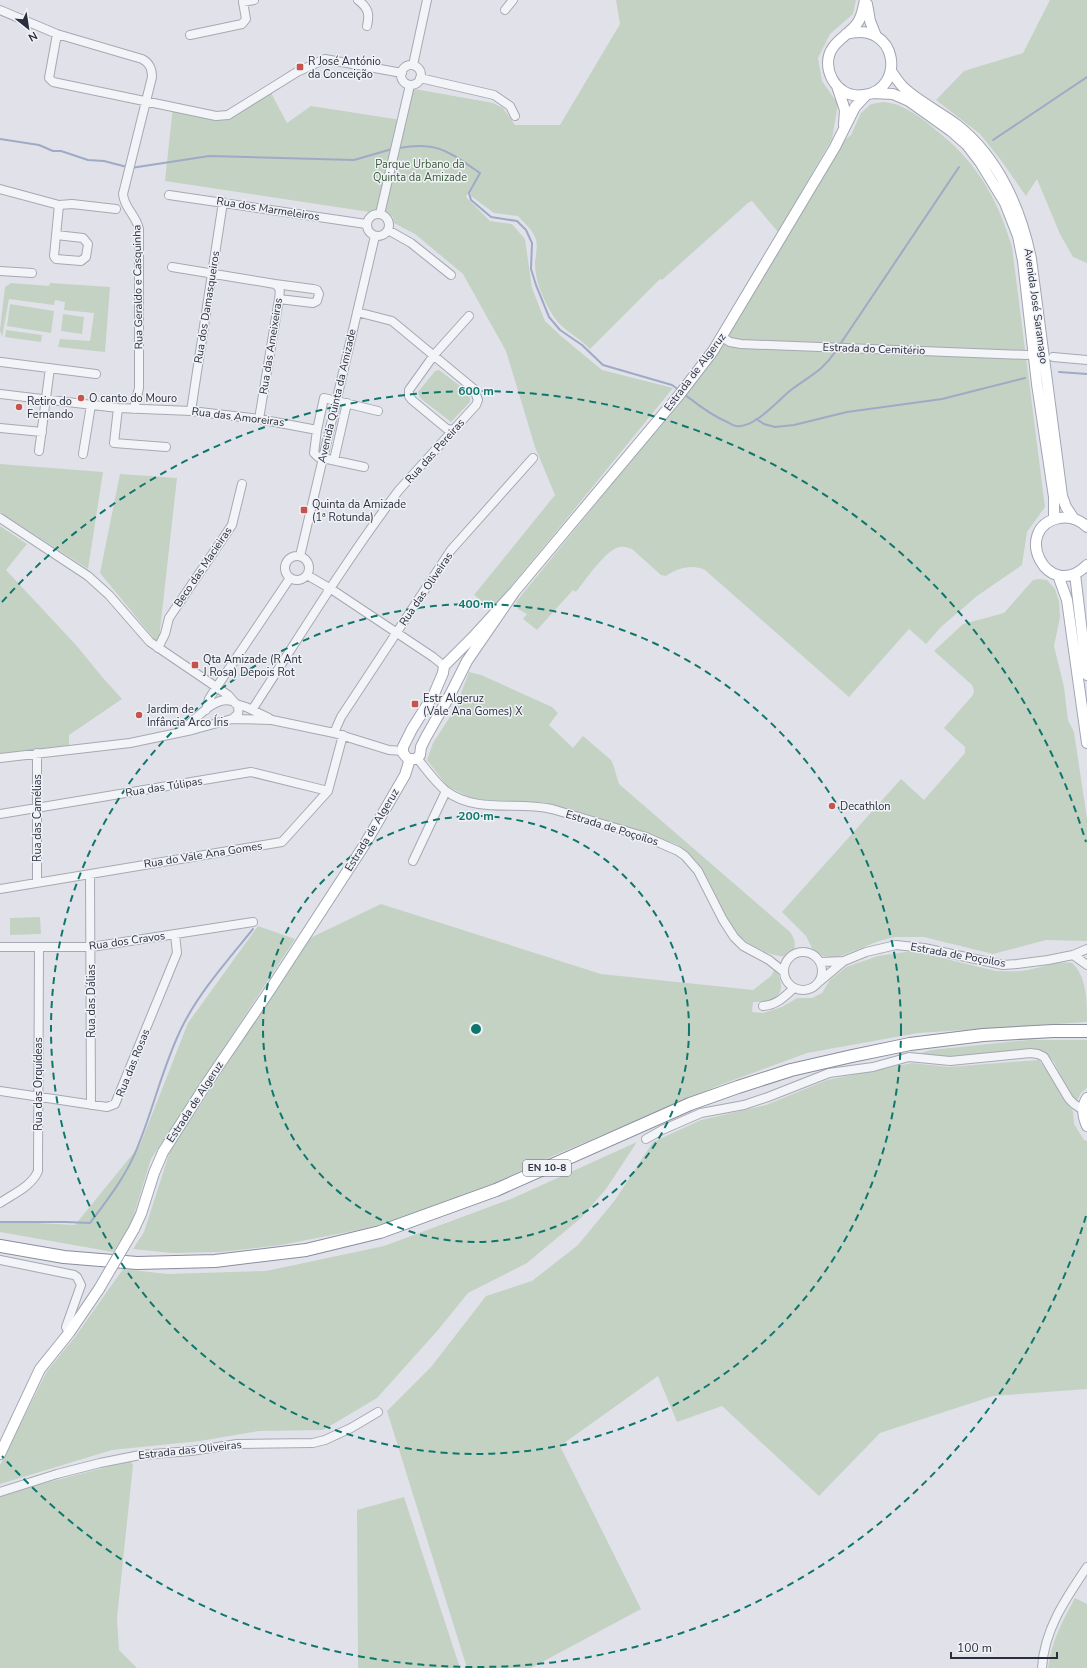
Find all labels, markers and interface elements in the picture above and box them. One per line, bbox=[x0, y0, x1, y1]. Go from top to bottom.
north arrow bbox=[8, 8, 48, 48]
text: N bbox=[25, 28, 40, 45]
place label: R José António da Conceição bbox=[308, 54, 381, 82]
marker: R José António da Conceição bbox=[295, 62, 305, 72]
park label: Parque Urbano da Quinta da Amizade bbox=[373, 157, 467, 185]
street label: Rua dos Marmeleiros bbox=[215, 193, 321, 225]
street label: Rua Geraldo e Casquinha bbox=[129, 224, 147, 350]
street label: Avenida José Saramago bbox=[1020, 247, 1052, 365]
street label: Rua dos Damasqueiros bbox=[191, 250, 223, 364]
street label: Rua das Ameixeiras bbox=[256, 297, 286, 395]
street label: Avenida Quinta da Amizade bbox=[314, 327, 360, 464]
street label: Estrada de Algeruz bbox=[661, 330, 729, 414]
street label: Estrada do Cemitério bbox=[822, 340, 926, 358]
text: 600 m bbox=[458, 383, 494, 399]
place label: O canto do Mouro bbox=[89, 391, 177, 406]
marker: O canto do Mouro bbox=[76, 393, 86, 403]
place label: Retiro do Fernando bbox=[27, 394, 73, 422]
marker: Retiro do Fernando bbox=[14, 402, 24, 412]
street label: Rua das Amoreiras bbox=[191, 404, 285, 430]
street label: Rua das Pereiras bbox=[402, 415, 468, 487]
place label: Quinta da Amizade (1ª Rotunda) bbox=[312, 497, 406, 525]
marker: Quinta da Amizade (1ª Rotunda) bbox=[299, 505, 309, 515]
street label: Beco das Macieiras bbox=[171, 524, 235, 610]
street label: Rua das Oliveiras bbox=[396, 549, 456, 629]
text: 400 m bbox=[458, 596, 494, 612]
place label: Qta Amizade (R Ant J Rosa) Depois Rot bbox=[202, 652, 302, 680]
marker: Qta Amizade (R Ant J Rosa) Depois Rot bbox=[190, 660, 200, 670]
place label: Estr Algeruz (Vale Ana Gomes) X bbox=[423, 691, 523, 719]
marker: Estr Algeruz (Vale Ana Gomes) X bbox=[410, 699, 420, 709]
place label: Jardim de Infância Arco Íris bbox=[146, 702, 228, 730]
marker: Jardim de Infância Arco Íris bbox=[134, 710, 144, 720]
street label: Rua das Túlipas bbox=[124, 773, 204, 801]
street label: Rua das Camélias bbox=[30, 774, 45, 862]
street label: Estrada de Algeruz bbox=[341, 786, 403, 874]
place label: Decathlon bbox=[840, 799, 891, 814]
marker: Decathlon bbox=[827, 801, 837, 811]
street label: Estrada de Poçoilos bbox=[564, 807, 660, 849]
text: 200 m bbox=[458, 808, 494, 824]
street label: Rua do Vale Ana Gomes bbox=[143, 838, 263, 872]
street label: Rua dos Cravos bbox=[88, 928, 166, 954]
street label: Estrada de Poçoilos bbox=[909, 939, 1007, 971]
street label: Rua das Dálias bbox=[84, 964, 99, 1038]
centre of rings bbox=[469, 1022, 483, 1036]
street label: Rua das Rosas bbox=[113, 1027, 153, 1099]
street label: Rua das Orquídeas bbox=[31, 1037, 46, 1131]
street label: Estrada de Algeruz bbox=[163, 1058, 227, 1146]
road number: EN 10-8 bbox=[523, 1160, 571, 1176]
street label: Estrada das Oliveiras bbox=[138, 1437, 242, 1463]
scale bar bbox=[951, 1634, 1057, 1660]
text: 100 m bbox=[957, 1640, 992, 1656]

